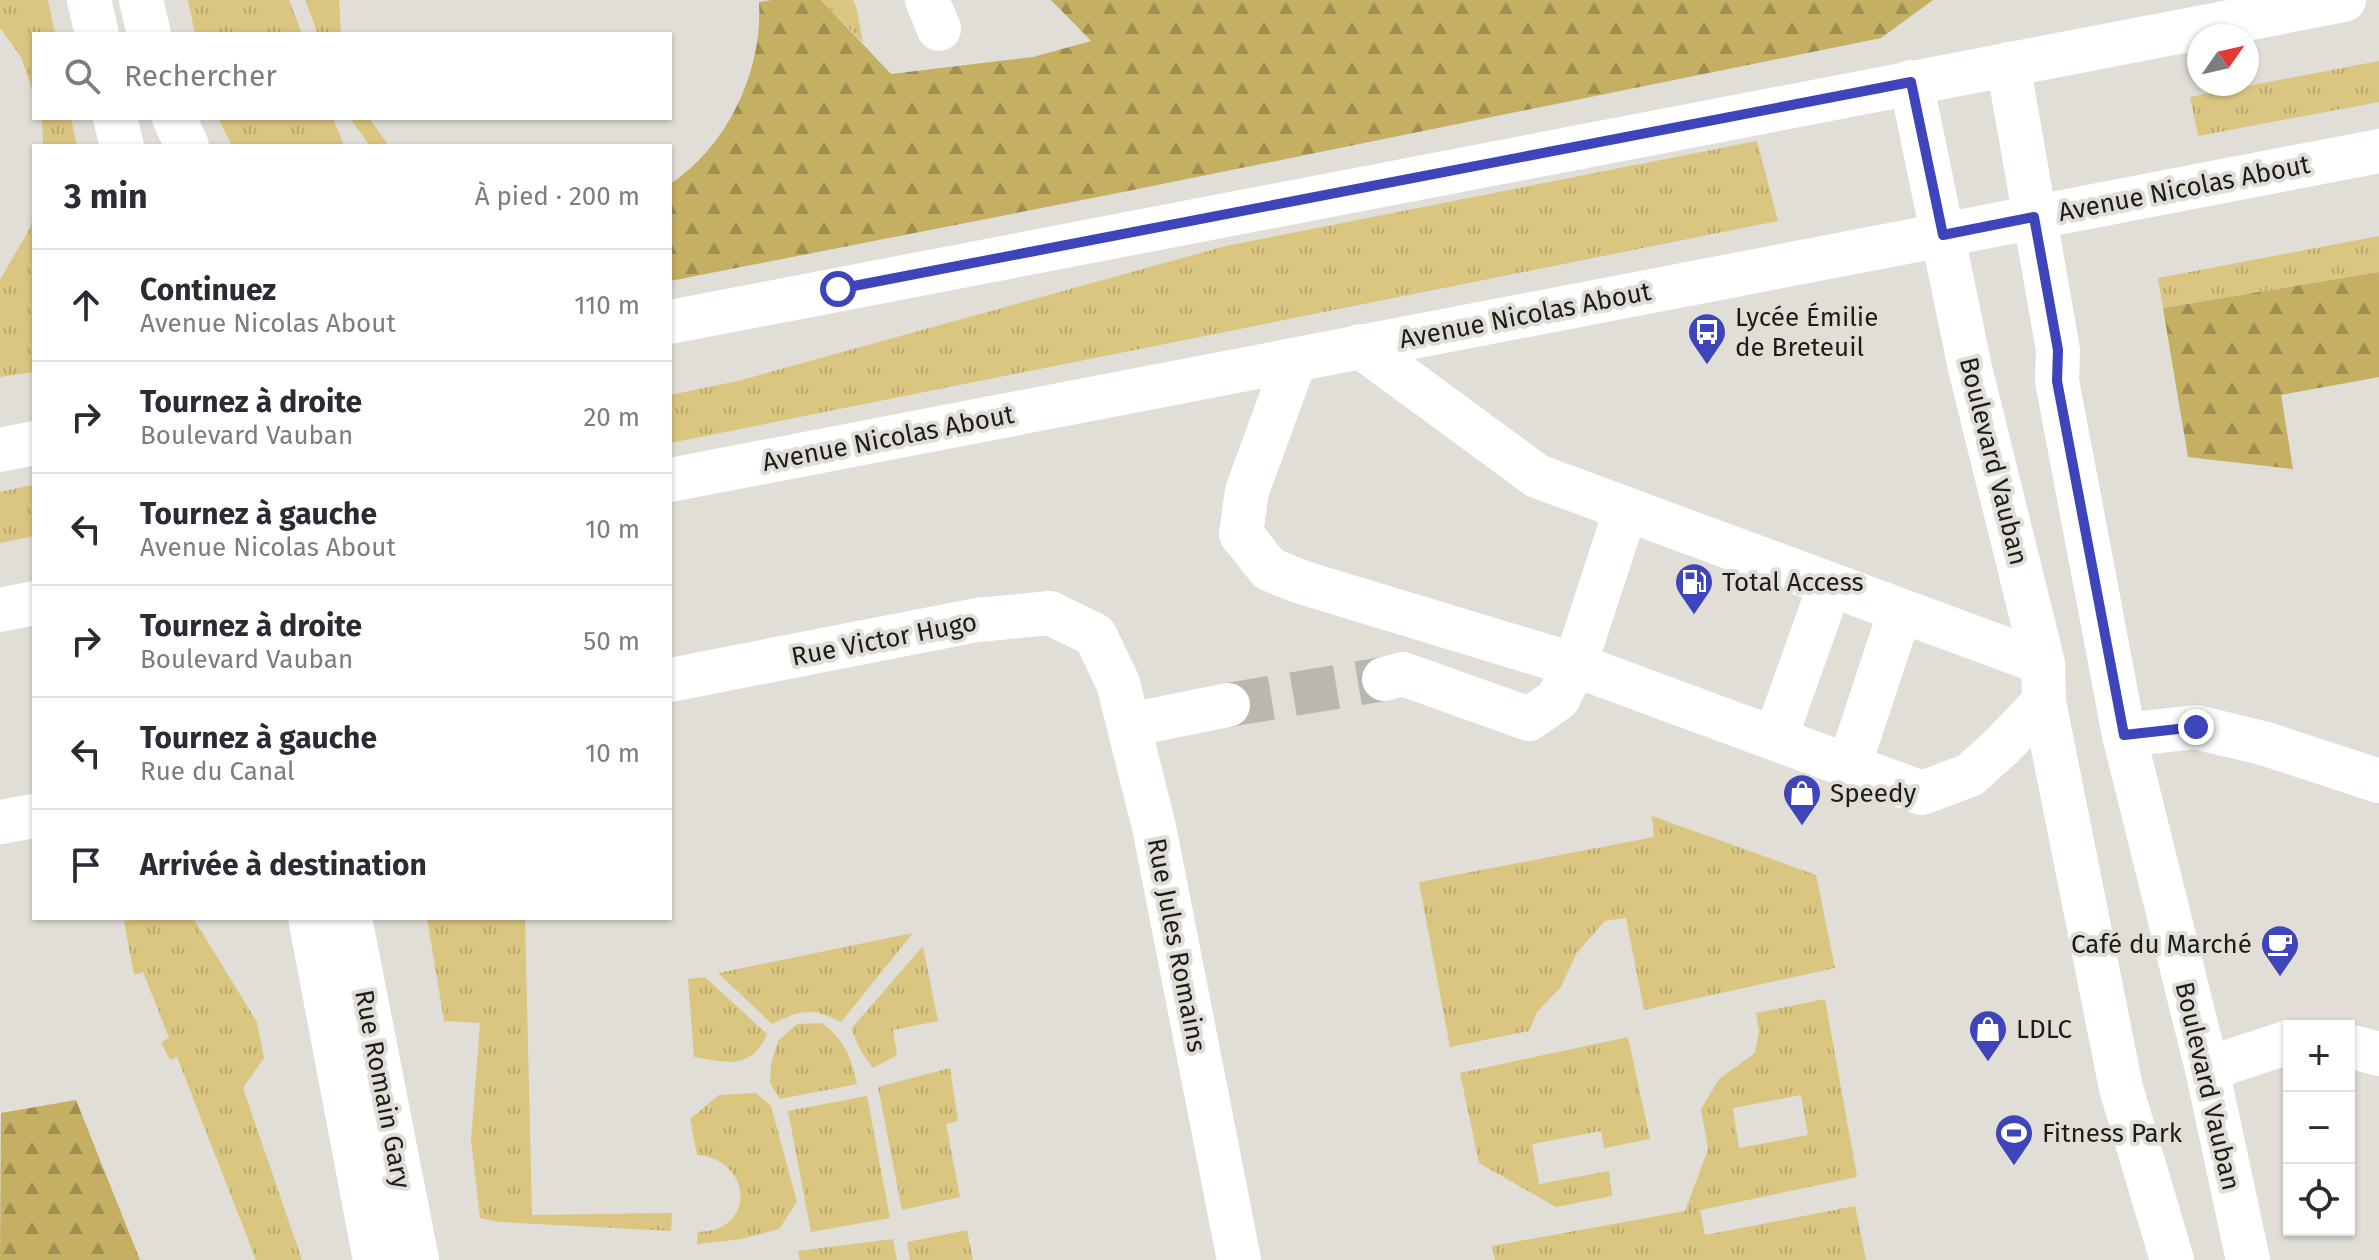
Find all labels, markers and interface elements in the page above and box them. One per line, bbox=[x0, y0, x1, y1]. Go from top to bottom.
north arrow bbox=[2187, 24, 2259, 96]
search box bbox=[32, 32, 672, 120]
icon: search bbox=[60, 54, 104, 98]
text: Rechercher bbox=[124, 58, 277, 94]
street label: Avenue Nicolas About bbox=[2056, 149, 2313, 228]
text: 3 min bbox=[64, 176, 148, 217]
text: À pied · 200 m bbox=[475, 181, 640, 212]
route start bbox=[820, 271, 856, 307]
text: Continuez bbox=[140, 272, 276, 308]
street label: Avenue Nicolas About bbox=[1397, 276, 1654, 355]
icon: ahead bbox=[64, 283, 108, 327]
text: 110 m bbox=[574, 290, 640, 321]
place label: Lycée Émilie de Breteuil bbox=[1735, 302, 1878, 363]
text: Avenue Nicolas About bbox=[140, 308, 396, 339]
bus stop icon: Lycée Émilie de Breteuil bbox=[1686, 311, 1728, 366]
street label: Boulevard Vauban bbox=[1953, 354, 2034, 568]
text: Tournez à droite bbox=[140, 384, 362, 420]
icon: right bbox=[64, 395, 108, 439]
street label: Avenue Nicolas About bbox=[760, 399, 1017, 478]
text: 20 m bbox=[583, 402, 640, 433]
text: Boulevard Vauban bbox=[140, 420, 353, 451]
text: Tournez à gauche bbox=[140, 496, 377, 532]
icon: left bbox=[64, 507, 108, 551]
text: 10 m bbox=[585, 514, 640, 545]
text: Avenue Nicolas About bbox=[140, 532, 396, 563]
fuel station icon: Total Access bbox=[1673, 561, 1715, 616]
place label: Total Access bbox=[1722, 567, 1864, 598]
street label: Rue Victor Hugo bbox=[789, 606, 980, 673]
text: Tournez à droite bbox=[140, 608, 362, 644]
icon: right bbox=[64, 619, 108, 663]
text: 50 m bbox=[583, 626, 640, 657]
text: Boulevard Vauban bbox=[140, 644, 353, 675]
route end bbox=[2178, 709, 2214, 745]
text: Tournez à gauche bbox=[140, 720, 377, 756]
icon: left bbox=[64, 731, 108, 775]
text: 10 m bbox=[585, 738, 640, 769]
text: Rue du Canal bbox=[140, 756, 295, 787]
shop icon: Speedy bbox=[1781, 772, 1823, 827]
place label: Speedy bbox=[1830, 778, 1917, 809]
street label: Rue Jules Romains bbox=[1141, 835, 1212, 1055]
icon: arrive bbox=[64, 843, 108, 887]
text: Arrivée à destination bbox=[140, 847, 427, 883]
cafe icon: Café du Marché bbox=[2259, 923, 2301, 978]
place label: Café du Marché bbox=[2071, 929, 2252, 960]
street label: Boulevard Vauban bbox=[2168, 979, 2247, 1193]
street label: Rue Romain Gary bbox=[348, 987, 417, 1191]
shop icon: LDLC bbox=[1967, 1008, 2009, 1063]
place label: LDLC bbox=[2016, 1014, 2072, 1045]
map controls bbox=[2283, 1020, 2355, 1236]
button: + bbox=[2283, 1020, 2355, 1092]
button: − bbox=[2283, 1092, 2355, 1164]
sports icon: Fitness Park bbox=[1993, 1112, 2035, 1167]
place label: Fitness Park bbox=[2042, 1118, 2183, 1149]
button: locate bbox=[2283, 1164, 2355, 1236]

